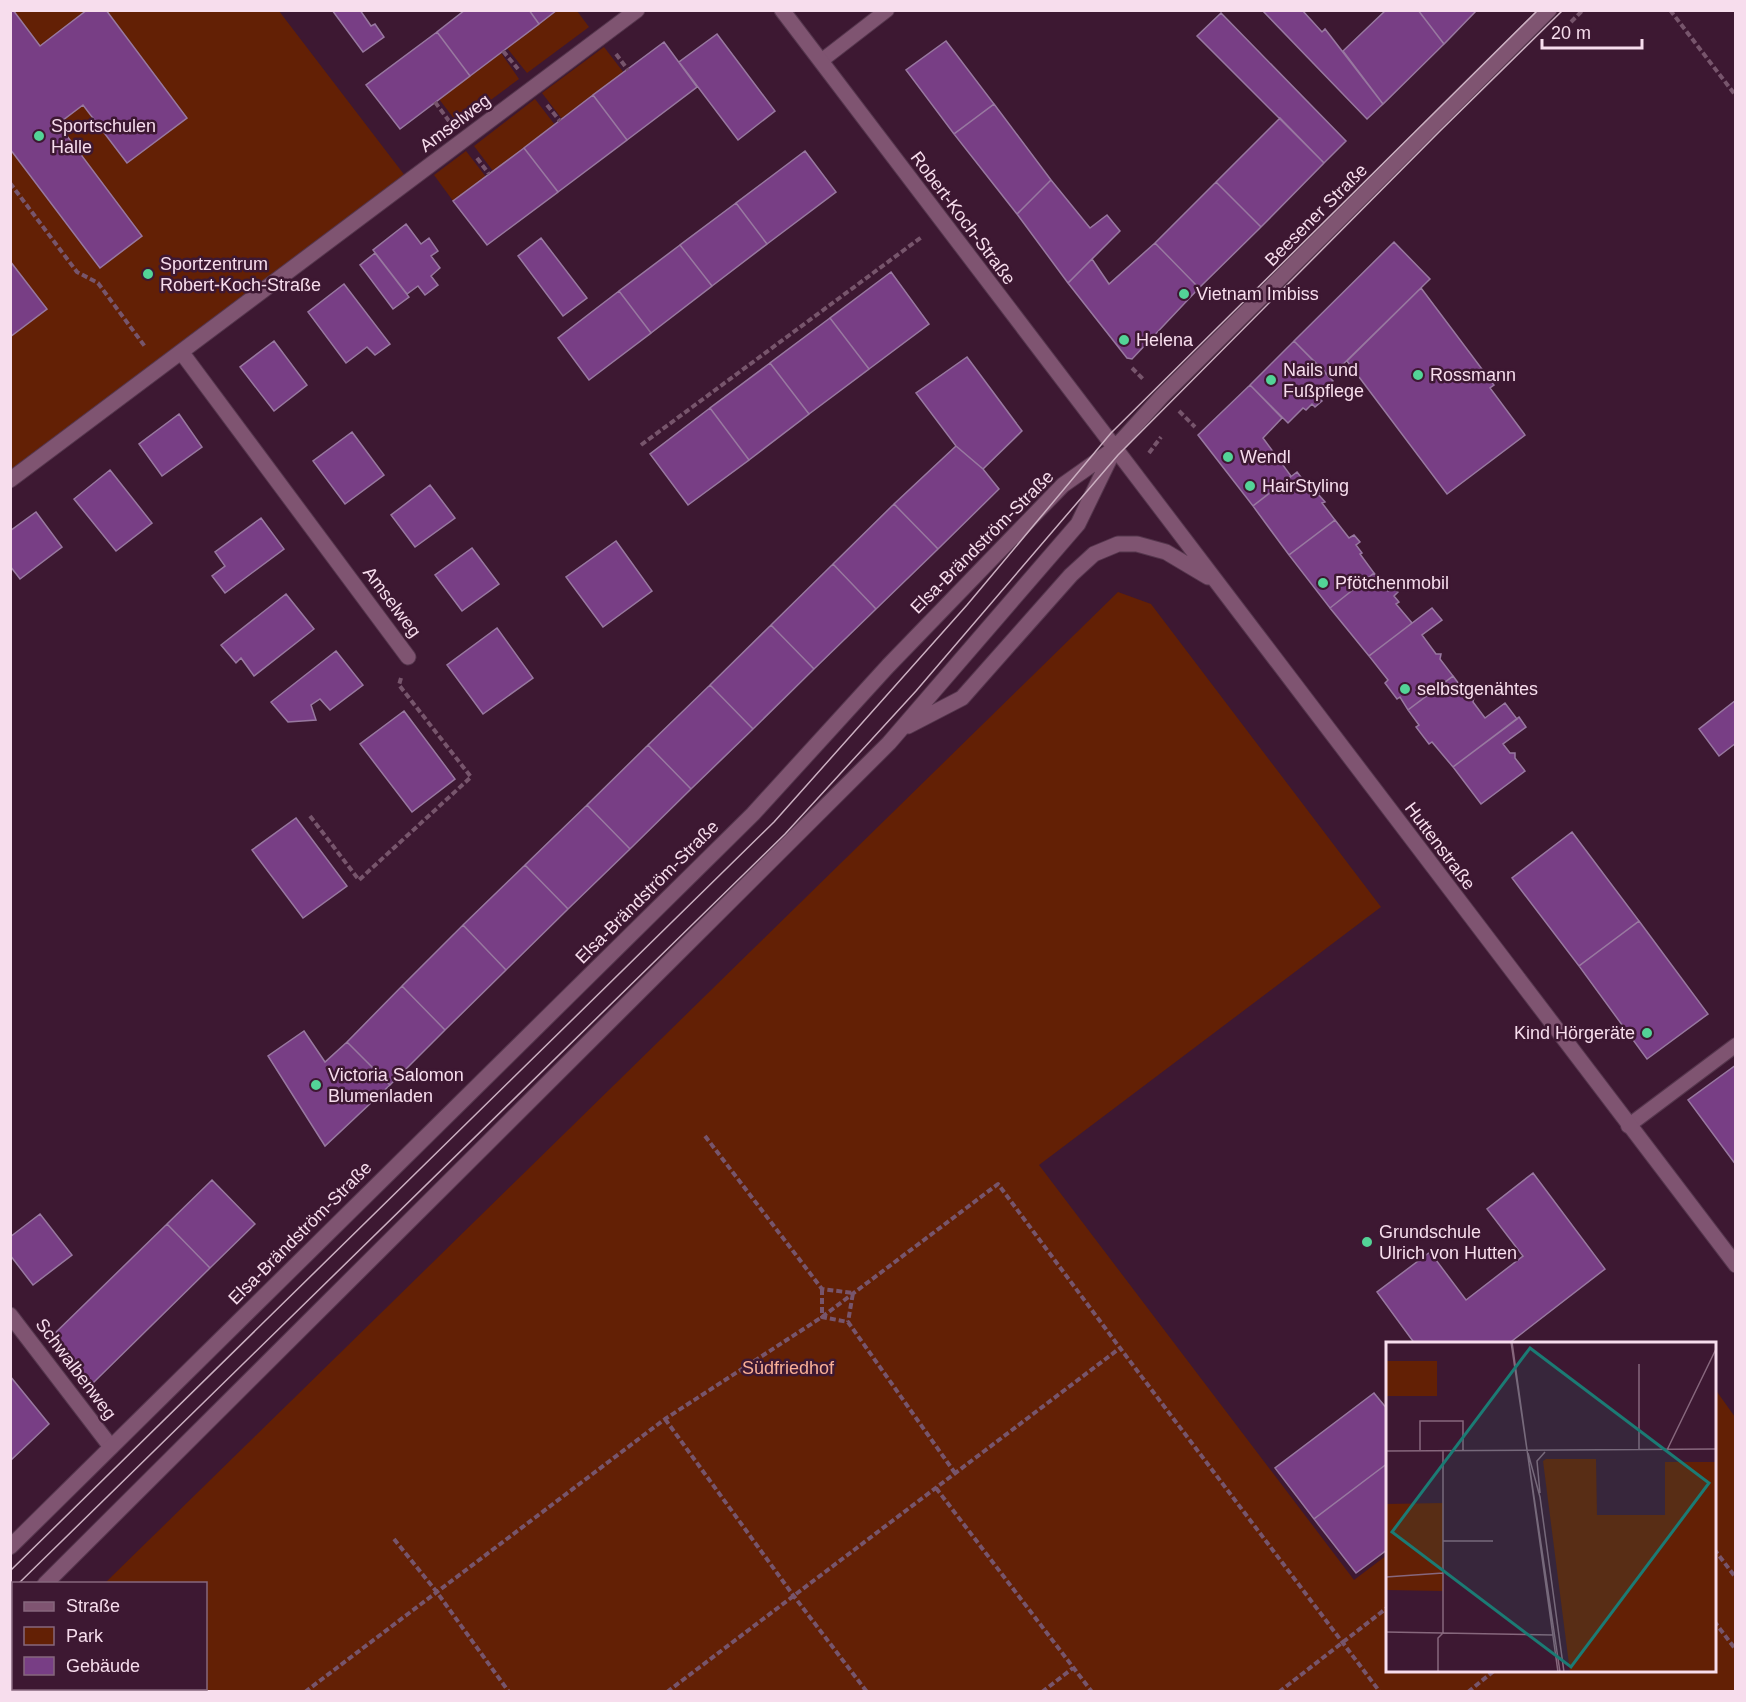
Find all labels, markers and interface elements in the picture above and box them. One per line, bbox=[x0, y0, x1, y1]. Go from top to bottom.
scale bar bbox=[1542, 12, 1642, 50]
text: 20 m bbox=[1551, 23, 1591, 43]
street label: Amselweg bbox=[416, 90, 494, 156]
place label: Sportschulen Halle bbox=[51, 116, 156, 157]
marker: Sportschulen Halle bbox=[32, 129, 46, 143]
street label: Robert-Koch-Straße bbox=[907, 148, 1019, 288]
street label: Beesener Straße bbox=[1261, 160, 1371, 270]
place label: Sportzentrum Robert-Koch-Straße bbox=[160, 254, 321, 295]
marker: Sportzentrum Robert-Koch-Straße bbox=[141, 267, 155, 281]
place label: Vietnam Imbiss bbox=[1196, 284, 1319, 304]
marker: Vietnam Imbiss bbox=[1177, 287, 1191, 301]
place label: Helena bbox=[1136, 330, 1194, 350]
marker: Helena bbox=[1117, 333, 1131, 347]
place label: Nails und Fußpflege bbox=[1283, 360, 1364, 401]
place label: Rossmann bbox=[1430, 365, 1516, 385]
marker: Rossmann bbox=[1411, 368, 1425, 382]
marker: Nails und Fußpflege bbox=[1264, 373, 1278, 387]
place label: Wendl bbox=[1240, 447, 1291, 467]
marker: Wendl bbox=[1221, 450, 1235, 464]
street label: Elsa-Brändström-Straße bbox=[906, 466, 1058, 618]
place label: HairStyling bbox=[1262, 476, 1349, 496]
marker: HairStyling bbox=[1243, 479, 1257, 493]
street label: Amselweg bbox=[359, 563, 425, 641]
place label: Pfötchenmobil bbox=[1335, 573, 1449, 593]
marker: Pfötchenmobil bbox=[1316, 576, 1330, 590]
place label: selbstgenähtes bbox=[1417, 679, 1538, 699]
marker: selbstgenähtes bbox=[1398, 682, 1412, 696]
street label: Huttenstraße bbox=[1401, 798, 1479, 894]
street label: Elsa-Brändström-Straße bbox=[571, 816, 723, 968]
place label: Kind Hörgeräte bbox=[1514, 1023, 1635, 1043]
marker: Kind Hörgeräte bbox=[1640, 1026, 1654, 1040]
place label: Victoria Salomon Blumenladen bbox=[328, 1065, 464, 1106]
marker: Victoria Salomon Blumenladen bbox=[309, 1078, 323, 1092]
street label: Elsa-Brändström-Straße bbox=[224, 1157, 376, 1309]
place label: Grundschule Ulrich von Hutten bbox=[1379, 1222, 1517, 1263]
marker: Grundschule Ulrich von Hutten bbox=[1360, 1235, 1374, 1249]
street label: Schwalbenweg bbox=[32, 1315, 120, 1423]
inset map bbox=[1386, 1342, 1716, 1672]
park label: Südfriedhof bbox=[742, 1358, 835, 1378]
legend bbox=[12, 1582, 207, 1690]
text: Straße bbox=[66, 1596, 120, 1616]
text: Park bbox=[66, 1626, 104, 1646]
text: Gebäude bbox=[66, 1656, 140, 1676]

